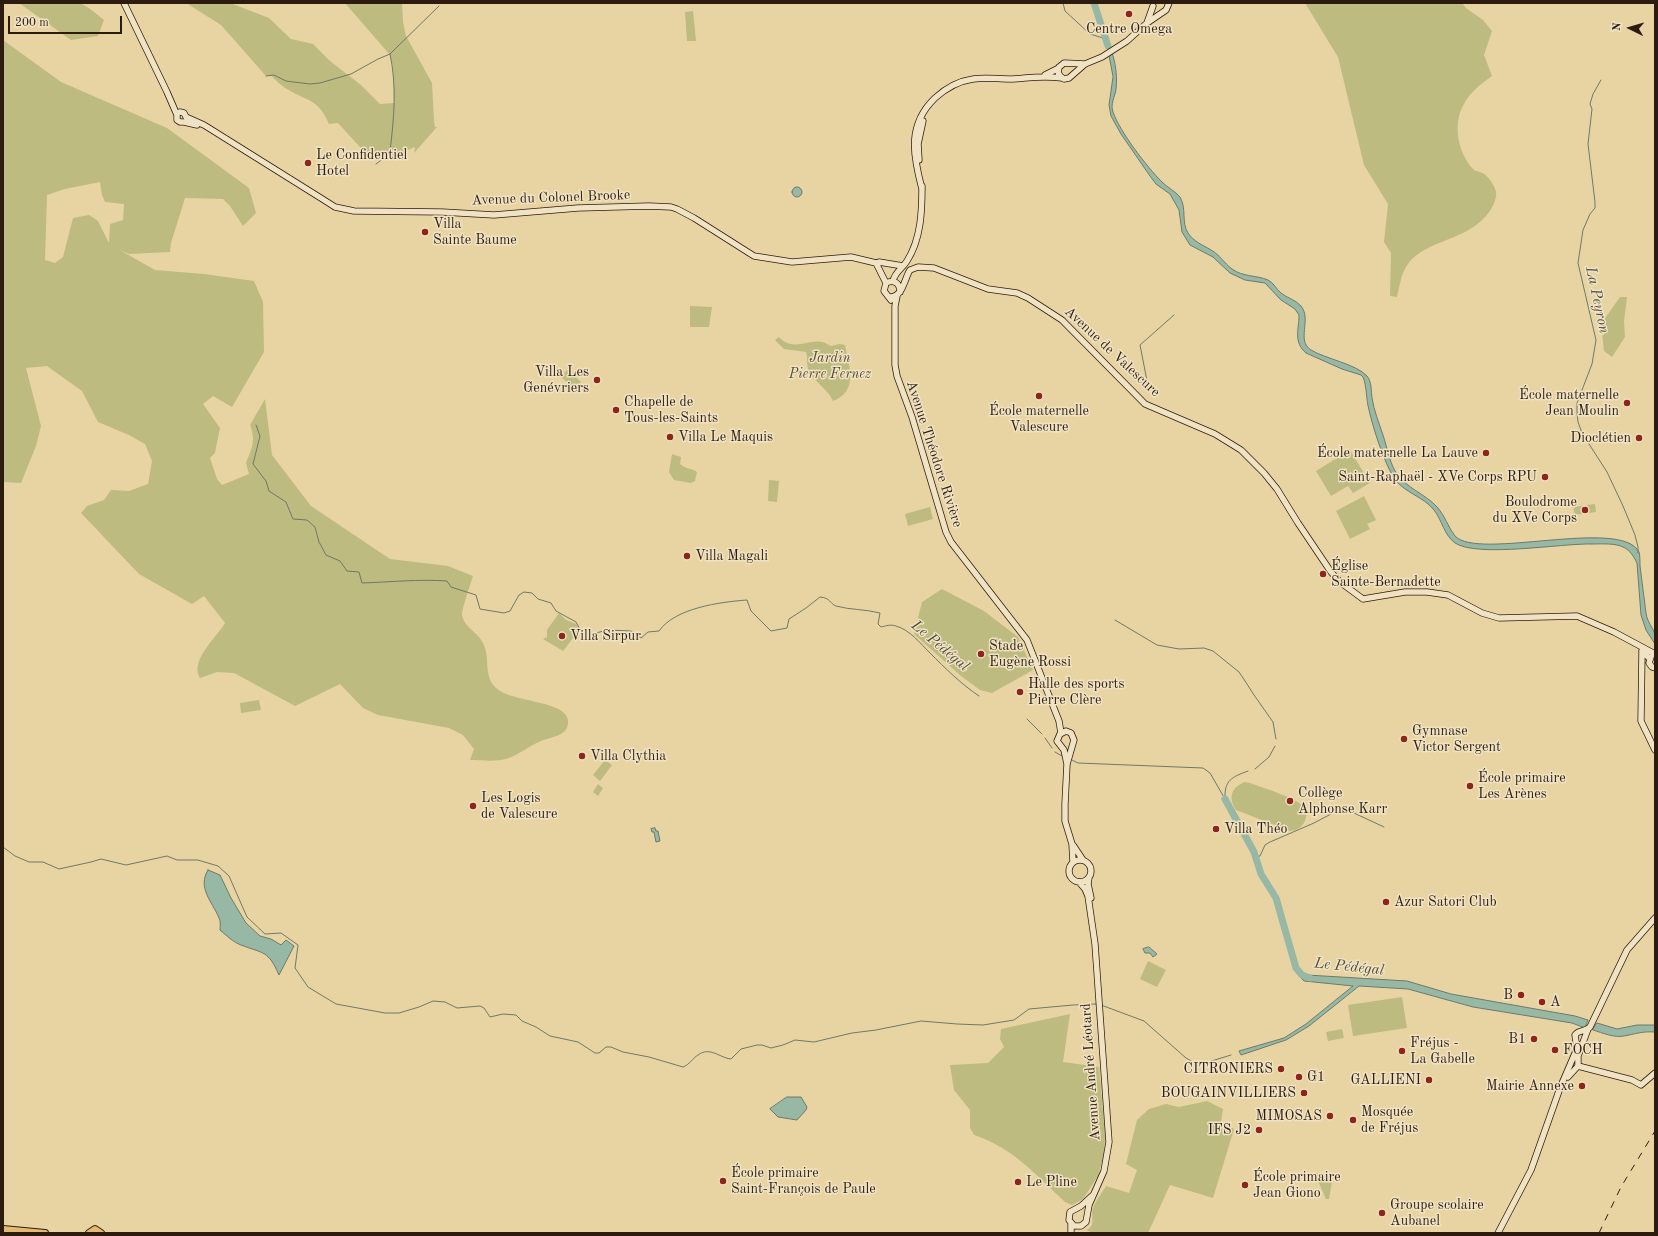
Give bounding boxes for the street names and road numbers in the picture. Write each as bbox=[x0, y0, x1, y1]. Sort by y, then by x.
street label: Avenue du Colonel Brooke bbox=[471, 187, 631, 209]
street label: Avenue de Valescure bbox=[1061, 303, 1163, 401]
street label: Avenue Théodore Rivière bbox=[902, 378, 966, 530]
street label: Avenue André Léotard bbox=[1078, 1003, 1104, 1141]

